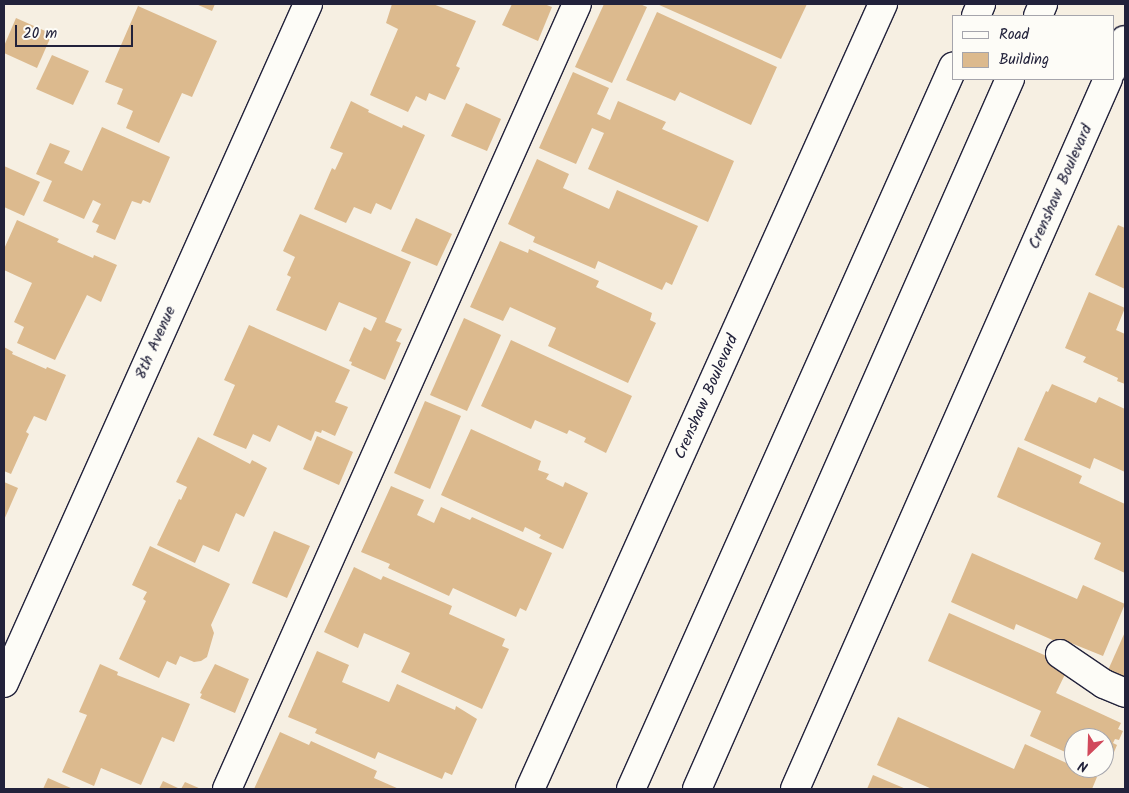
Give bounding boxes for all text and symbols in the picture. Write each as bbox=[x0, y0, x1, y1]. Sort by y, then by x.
scale bar bbox=[18, 15, 135, 47]
legend bbox=[952, 15, 1114, 80]
text: 20 m bbox=[23, 22, 57, 46]
text: Road bbox=[999, 23, 1029, 47]
text: Building bbox=[999, 48, 1049, 72]
street label: Crenshaw Boulevard bbox=[1025, 122, 1097, 252]
street label: 8th Avenue bbox=[131, 304, 181, 382]
street label: Crenshaw Boulevard bbox=[671, 332, 743, 462]
north arrow bbox=[1064, 728, 1114, 778]
text: N bbox=[1075, 754, 1092, 778]

